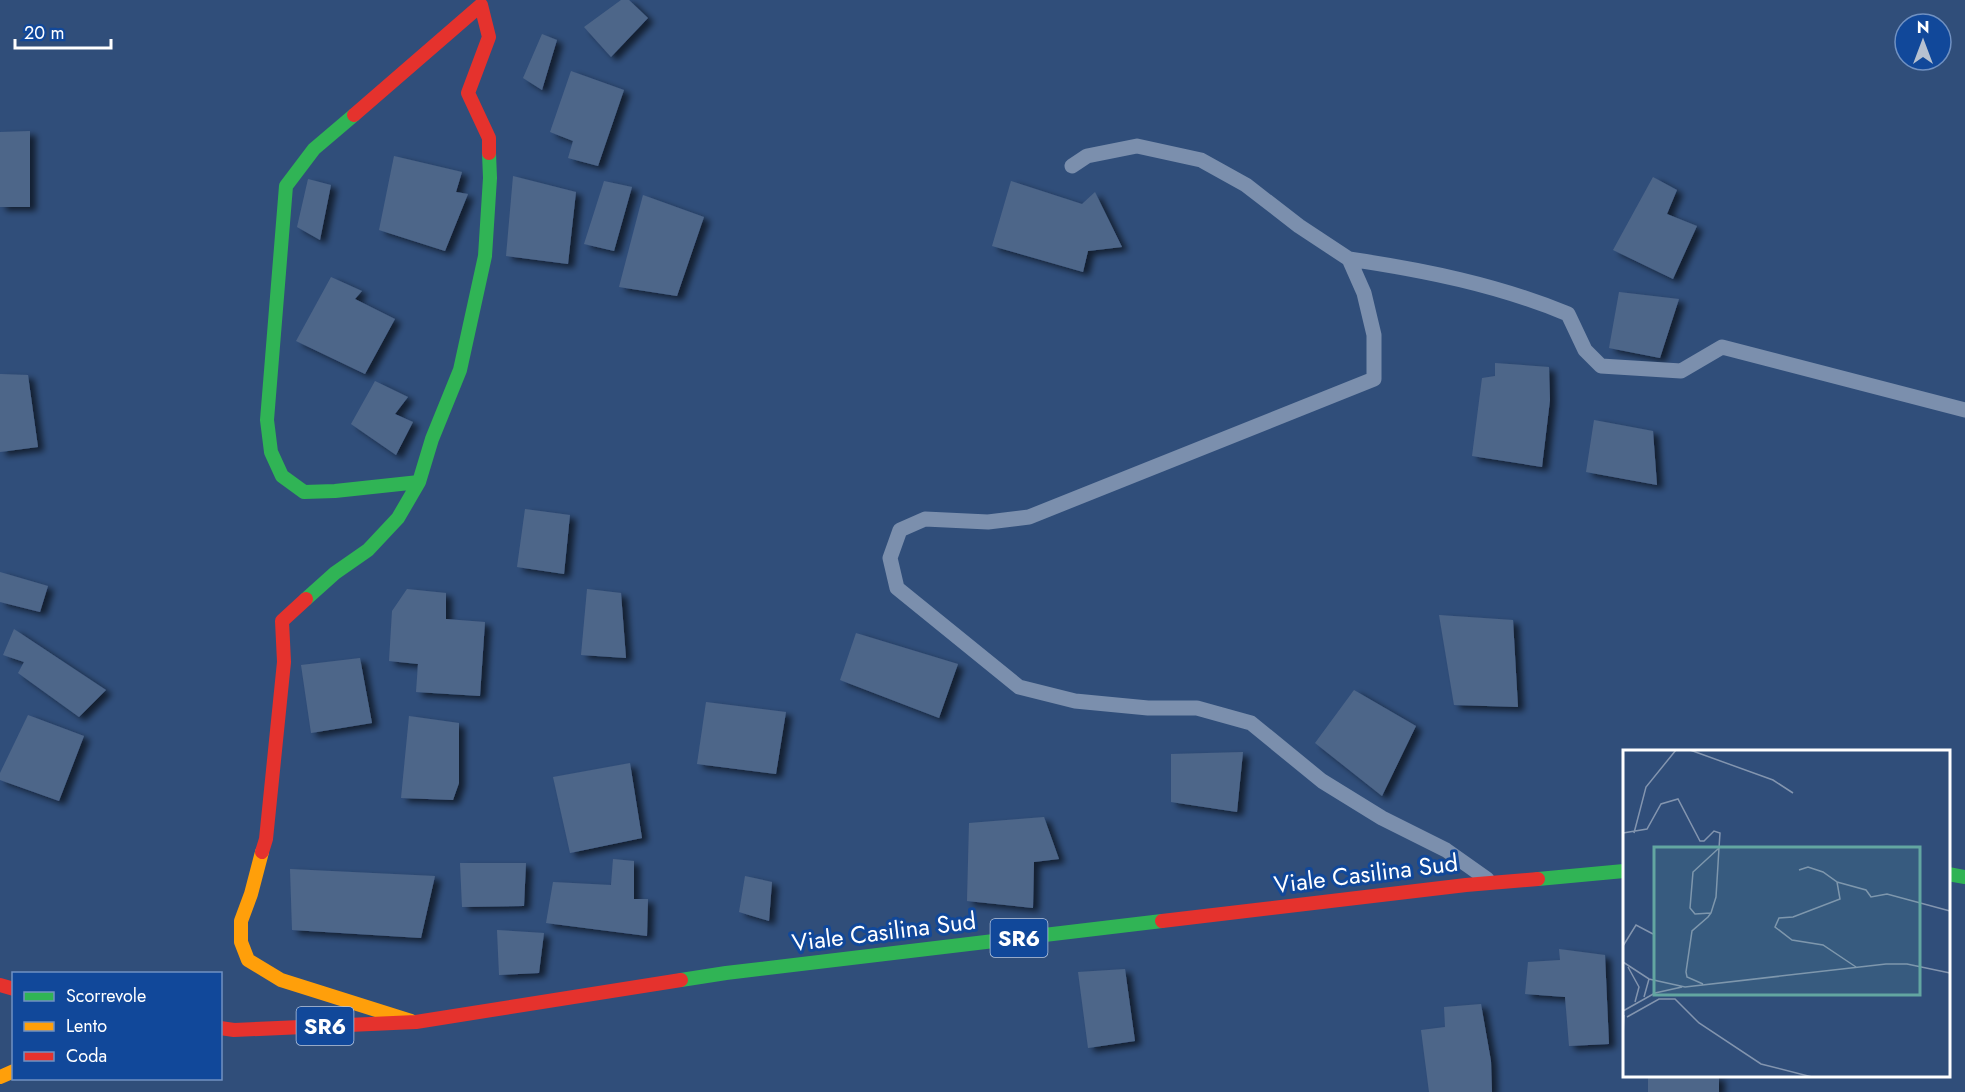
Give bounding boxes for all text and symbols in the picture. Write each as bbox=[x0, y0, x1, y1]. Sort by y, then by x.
scale bar bbox=[15, 12, 111, 50]
north arrow bbox=[1893, 12, 1953, 72]
text: N bbox=[1917, 16, 1929, 39]
text: 20 m bbox=[24, 20, 64, 46]
inset map bbox=[1623, 750, 1950, 1077]
street label: Viale Casilina Sud bbox=[1272, 845, 1460, 902]
street label: Viale Casilina Sud bbox=[790, 903, 978, 960]
road number: SR6 bbox=[990, 919, 1048, 957]
legend bbox=[12, 972, 222, 1080]
text: Scorrevole bbox=[66, 983, 146, 1009]
road number: SR6 bbox=[296, 1007, 354, 1045]
text: Lento bbox=[66, 1013, 107, 1039]
text: Coda bbox=[66, 1043, 107, 1069]

